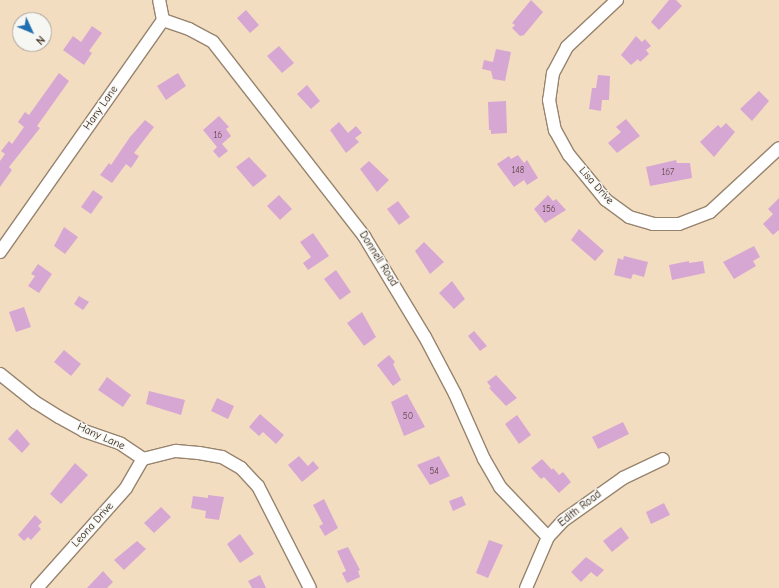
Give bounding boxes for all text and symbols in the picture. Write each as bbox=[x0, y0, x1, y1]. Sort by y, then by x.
north arrow bbox=[12, 12, 52, 52]
text: N bbox=[33, 33, 47, 47]
street label: Hany Lane bbox=[81, 83, 121, 133]
house number: 16 bbox=[214, 130, 222, 140]
house number: 148 bbox=[512, 165, 524, 175]
street label: Lisa Drive bbox=[576, 165, 616, 207]
house number: 167 bbox=[662, 167, 674, 177]
house number: 156 bbox=[542, 204, 556, 214]
street label: Donnell Road bbox=[356, 229, 400, 289]
house number: 50 bbox=[403, 411, 413, 421]
street label: Hany Lane bbox=[75, 421, 127, 453]
house number: 54 bbox=[429, 466, 439, 476]
street label: Edith Road bbox=[556, 488, 604, 530]
street label: Leona Drive bbox=[69, 500, 117, 550]

